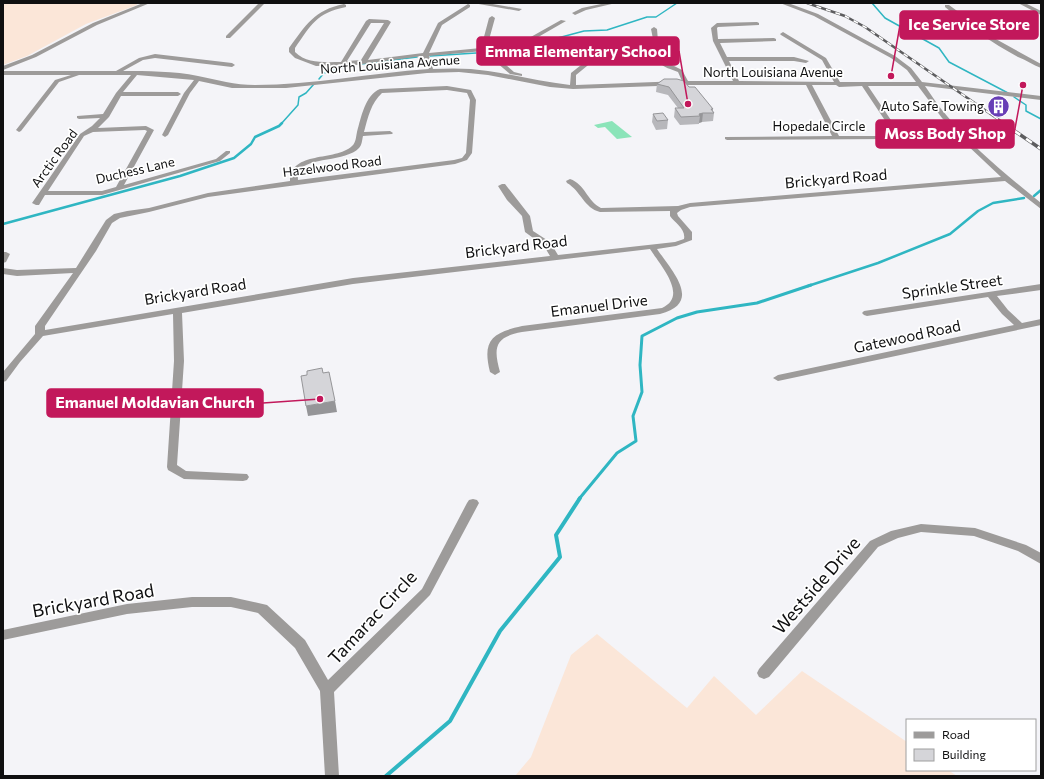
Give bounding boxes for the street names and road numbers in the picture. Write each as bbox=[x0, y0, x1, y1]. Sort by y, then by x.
street label: North Louisiana Avenue bbox=[320, 51, 461, 77]
street label: North Louisiana Avenue bbox=[703, 64, 843, 80]
street label: Hopedale Circle bbox=[773, 118, 866, 134]
street label: Arctic Road bbox=[27, 126, 81, 190]
street label: Hazelwood Road bbox=[282, 152, 382, 180]
street label: Duchess Lane bbox=[94, 153, 176, 187]
street label: Brickyard Road bbox=[784, 165, 888, 191]
street label: Brickyard Road bbox=[464, 231, 568, 261]
street label: Sprinkle Street bbox=[901, 270, 1003, 302]
street label: Brickyard Road bbox=[143, 274, 247, 308]
street label: Emanuel Drive bbox=[549, 290, 649, 320]
street label: Gatewood Road bbox=[852, 316, 962, 356]
street label: Westside Drive bbox=[768, 532, 864, 638]
street label: Tamarac Circle bbox=[323, 566, 421, 668]
street label: Brickyard Road bbox=[30, 578, 156, 622]

